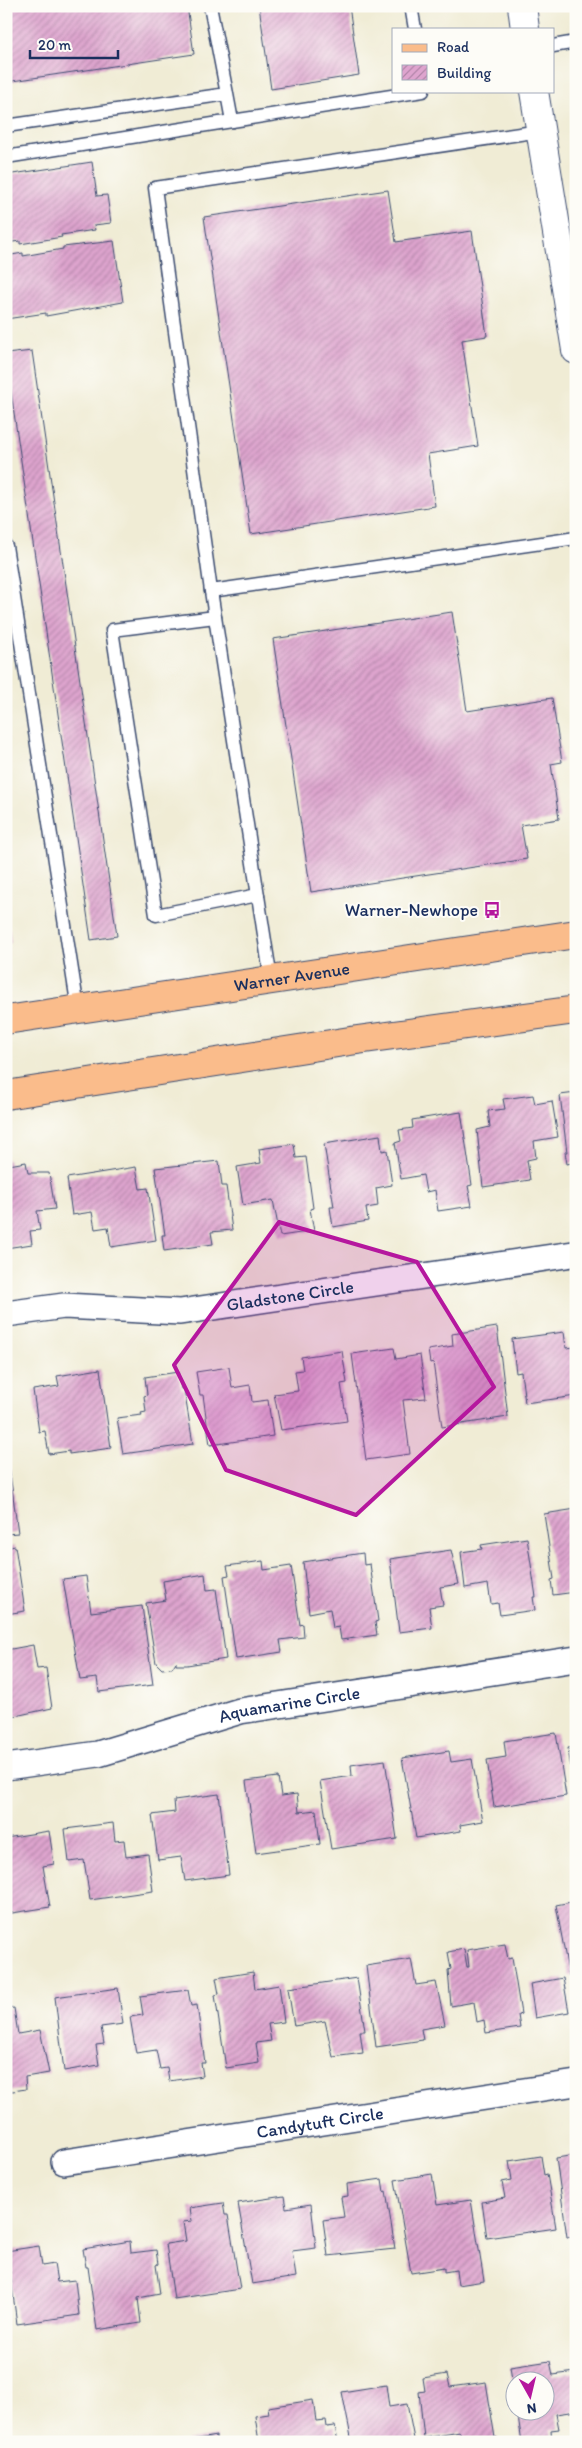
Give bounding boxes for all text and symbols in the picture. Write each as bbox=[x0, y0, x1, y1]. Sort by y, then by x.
scale bar bbox=[30, 28, 118, 60]
legend bbox=[392, 28, 554, 92]
text: 20 m bbox=[38, 36, 72, 54]
text: Road bbox=[437, 38, 470, 56]
text: Building bbox=[437, 64, 491, 82]
place label: Warner-Newhope bbox=[345, 899, 478, 921]
bus stop icon: Warner-Newhope bbox=[482, 900, 502, 920]
street label: Warner Avenue bbox=[232, 957, 351, 996]
street label: Gladstone Circle bbox=[225, 1275, 355, 1316]
street label: Aquamarine Circle bbox=[216, 1682, 362, 1728]
street label: Candytuft Circle bbox=[255, 2102, 385, 2143]
north arrow bbox=[504, 2370, 554, 2420]
text: N bbox=[526, 2399, 538, 2417]

